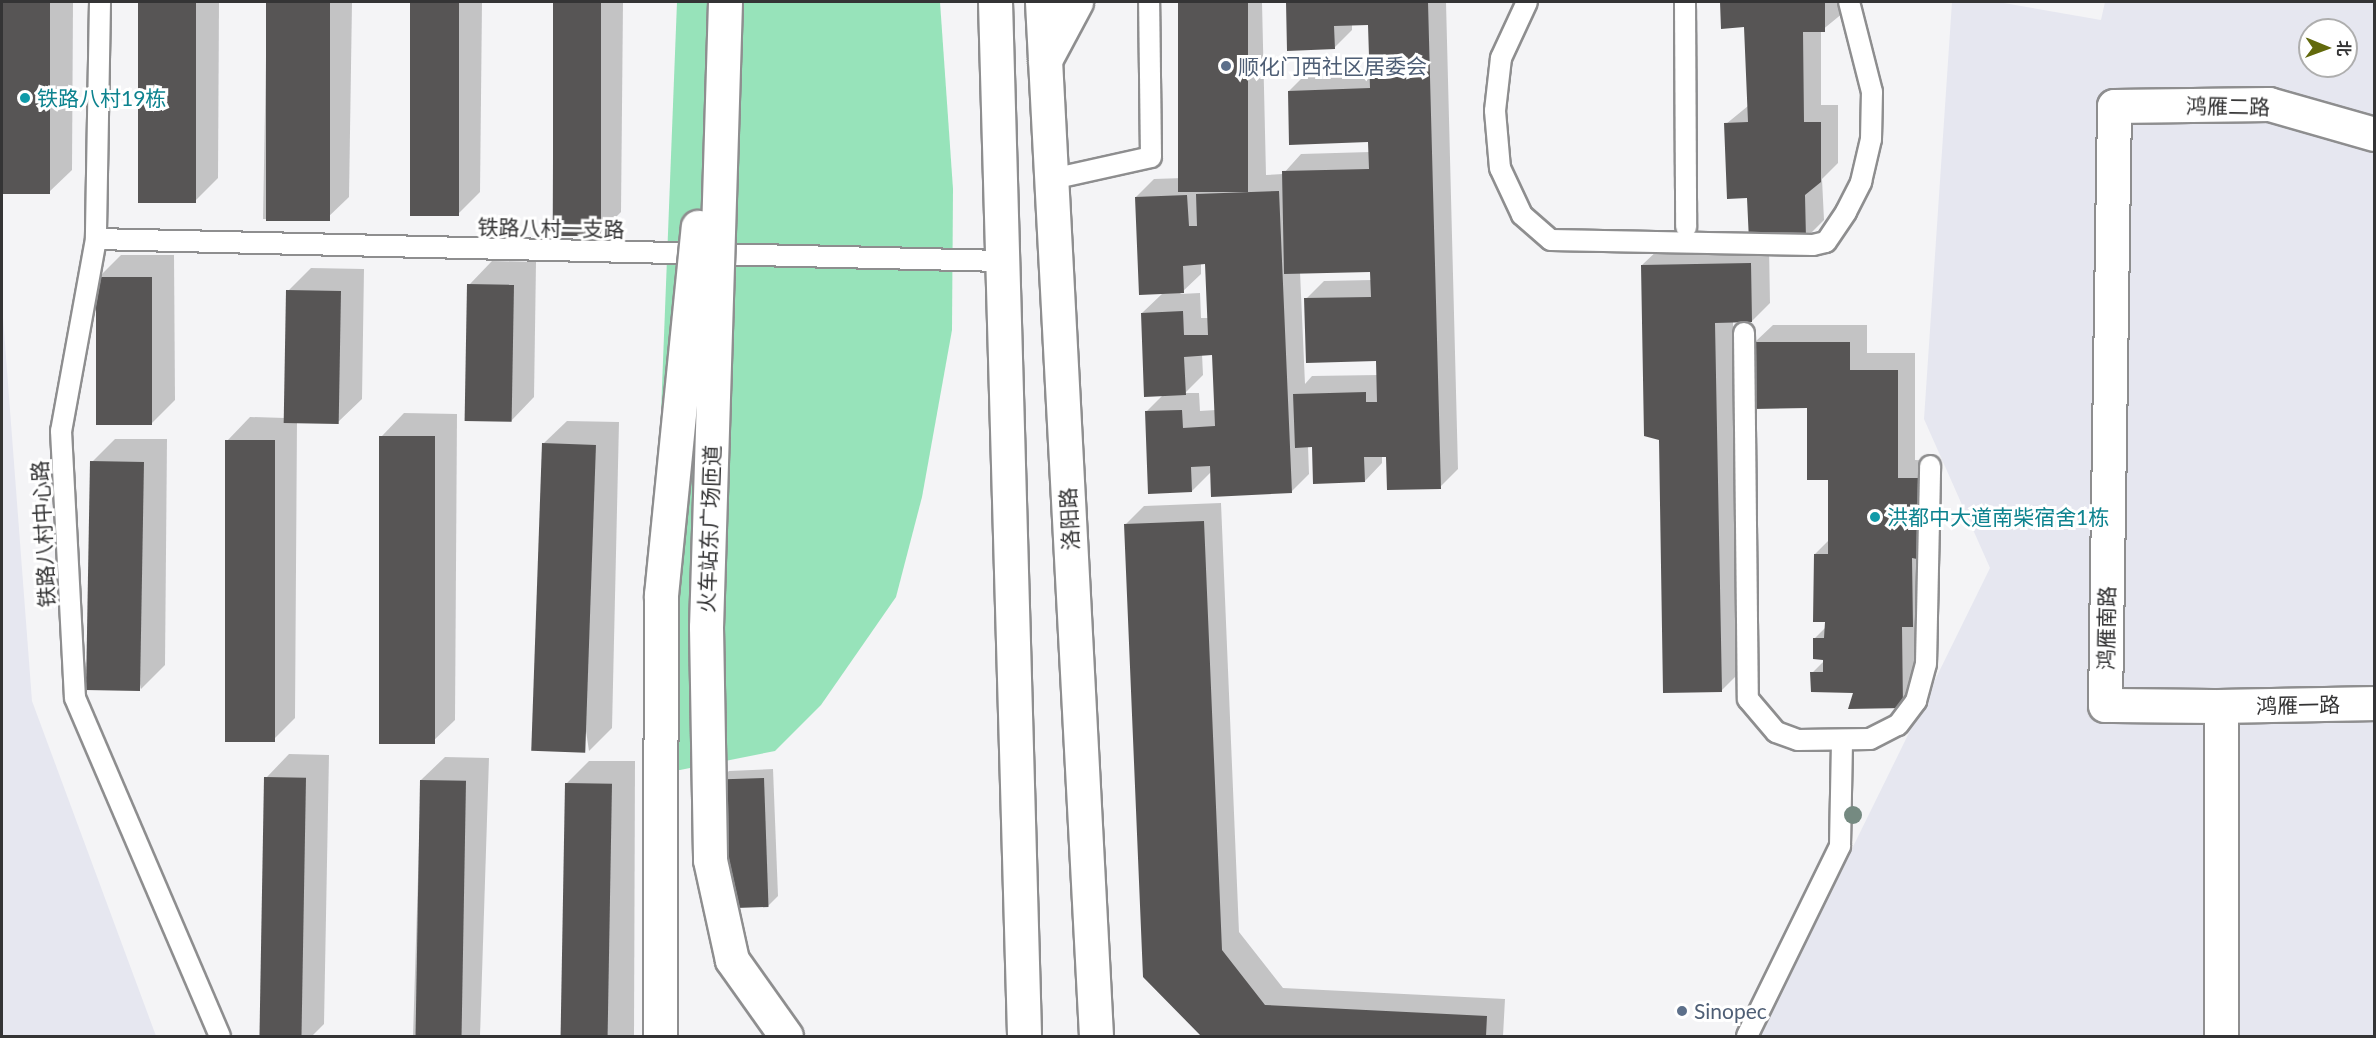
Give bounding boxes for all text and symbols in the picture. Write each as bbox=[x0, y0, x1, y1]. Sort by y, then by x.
north arrow bbox=[2298, 18, 2358, 78]
text: 北 bbox=[2335, 40, 2354, 56]
place label: 顺化门西社区居委会 bbox=[1238, 53, 1427, 79]
marker: 顺化门西社区居委会 bbox=[1219, 59, 1233, 73]
place label: 铁路八村19栋 bbox=[37, 85, 166, 111]
marker: 铁路八村19栋 bbox=[18, 91, 32, 105]
street label: 鸿雁二路 bbox=[2186, 93, 2270, 119]
street label: 铁路八村一支路 bbox=[477, 214, 625, 242]
street label: 火车站东广场匝道 bbox=[693, 445, 725, 613]
street label: 铁路八村中心路 bbox=[27, 460, 59, 608]
street label: 洛阳路 bbox=[1055, 487, 1083, 551]
place label: 洪都中大道南柴宿舍1栋 bbox=[1887, 504, 2109, 530]
marker: 洪都中大道南柴宿舍1栋 bbox=[1868, 510, 1882, 524]
street label: 鸿雁南路 bbox=[2093, 586, 2119, 670]
street label: 鸿雁一路 bbox=[2256, 692, 2340, 718]
place label: Sinopec bbox=[1694, 998, 1767, 1024]
marker: Sinopec bbox=[1675, 1004, 1689, 1018]

